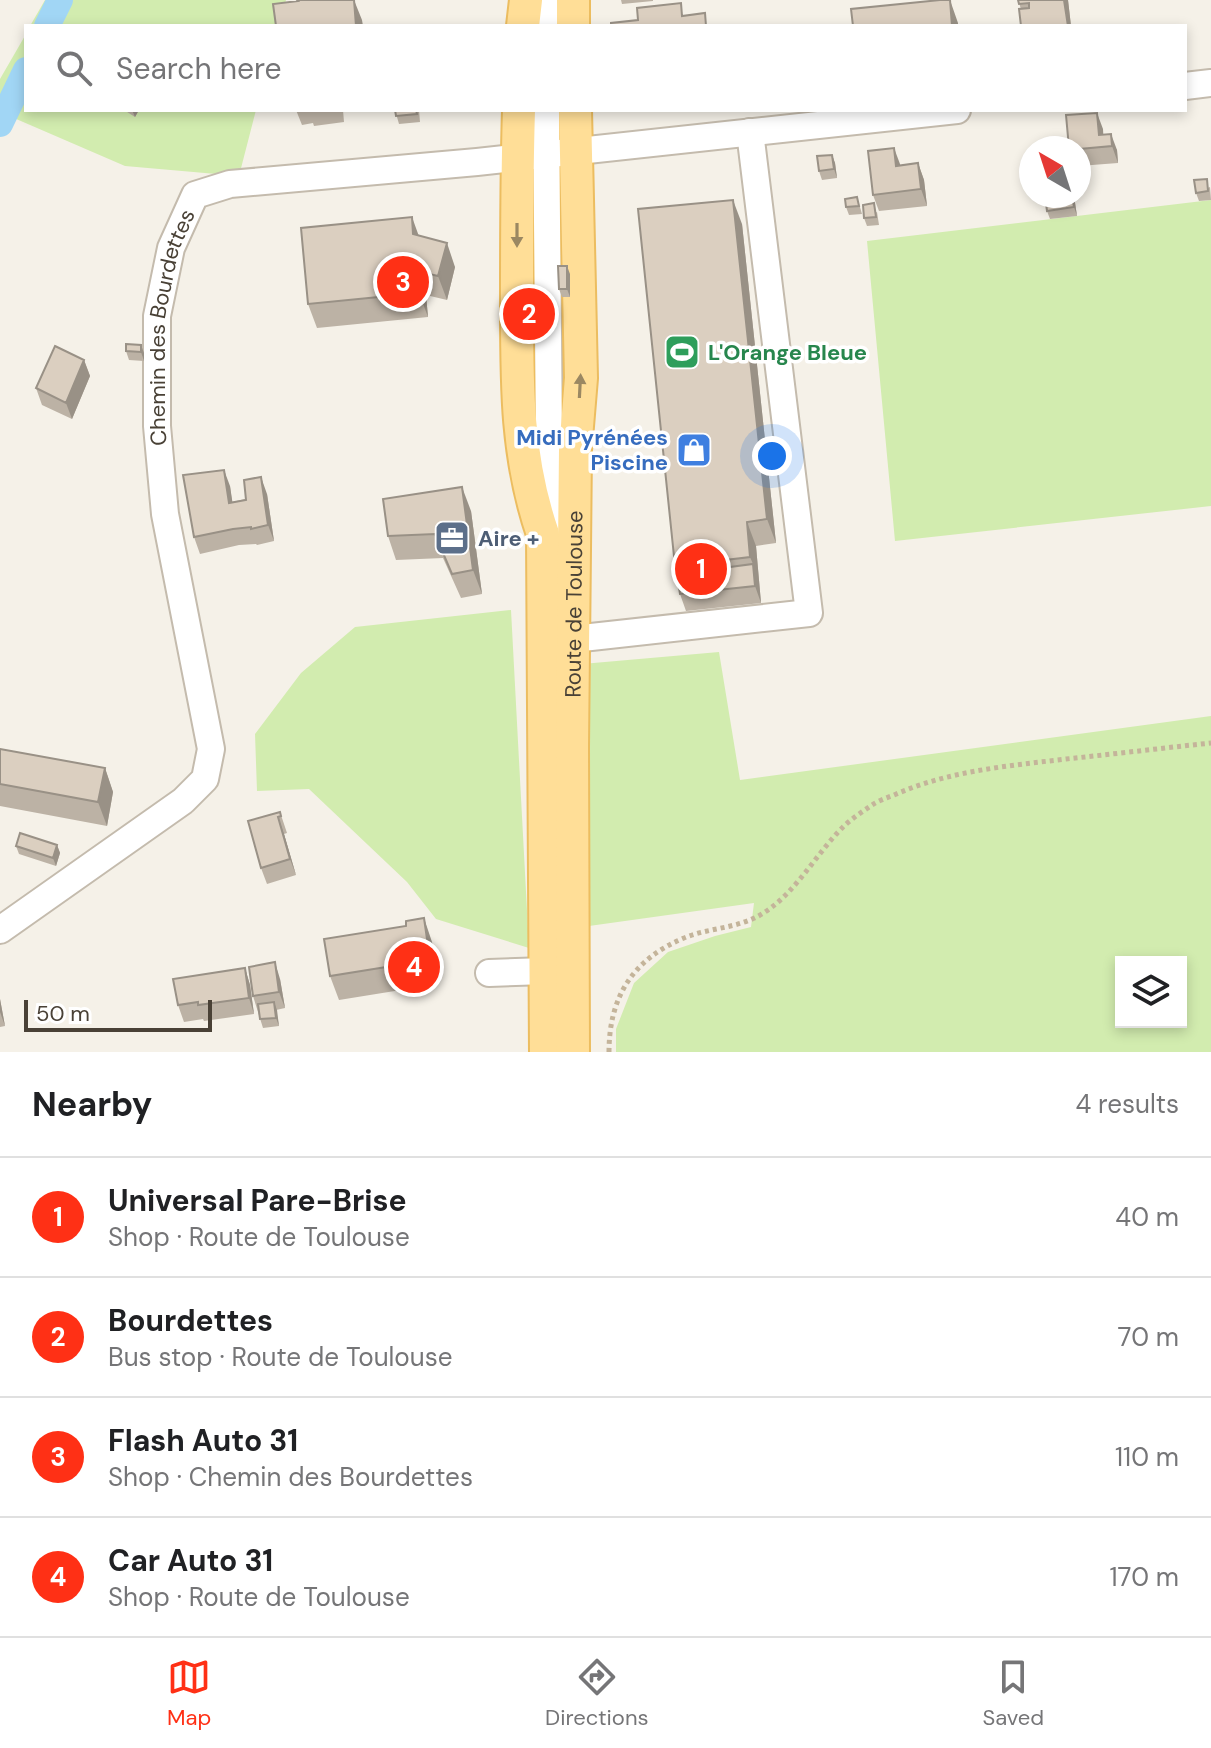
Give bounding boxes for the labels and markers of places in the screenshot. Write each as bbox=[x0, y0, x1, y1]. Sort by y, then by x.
pin: 3 bbox=[377, 252, 429, 312]
pin: 2 bbox=[503, 284, 555, 344]
sports icon: L'Orange Bleue bbox=[663, 333, 701, 371]
place label: L'Orange Bleue bbox=[708, 338, 867, 367]
place label: Midi Pyrénées Piscine bbox=[516, 423, 668, 477]
shop icon: Midi Pyrénées Piscine bbox=[675, 431, 713, 469]
office icon: Aire + bbox=[433, 519, 471, 557]
place label: Aire + bbox=[478, 524, 540, 553]
pin: 1 bbox=[675, 539, 727, 599]
pin: 4 bbox=[388, 937, 440, 997]

